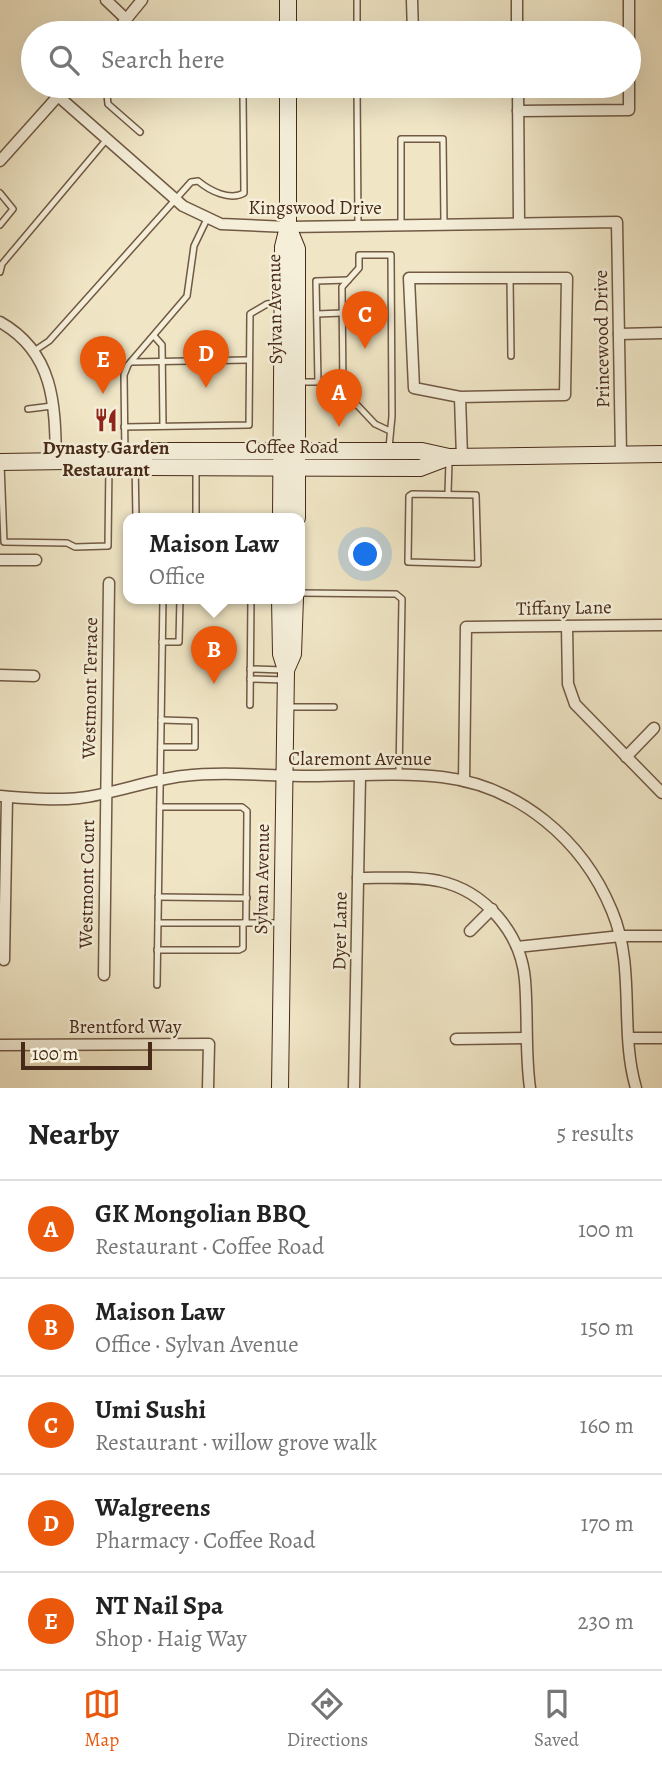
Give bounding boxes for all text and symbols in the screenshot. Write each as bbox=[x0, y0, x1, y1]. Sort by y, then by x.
search box bbox=[21, 21, 641, 98]
icon: search bbox=[45, 41, 83, 79]
text: Search here bbox=[101, 42, 225, 77]
street label: Kingswood Drive bbox=[248, 195, 382, 221]
street label: Sylvan Avenue bbox=[261, 254, 289, 364]
street label: Princewood Drive bbox=[588, 270, 616, 408]
pin: C bbox=[342, 291, 388, 349]
pin: D bbox=[183, 330, 229, 388]
pin: E bbox=[80, 336, 126, 394]
pin: A bbox=[316, 369, 362, 427]
restaurant icon: Dynasty Garden Restaurant bbox=[92, 406, 120, 434]
street label: Coffee Road bbox=[246, 434, 339, 460]
place label: Dynasty Garden Restaurant bbox=[42, 435, 170, 483]
popup bbox=[123, 513, 305, 604]
text: Maison Law bbox=[149, 526, 279, 561]
your location bbox=[348, 537, 382, 571]
text: Office bbox=[149, 561, 205, 592]
street label: Tiffany Lane bbox=[516, 594, 612, 622]
street label: Westmont Terrace bbox=[76, 617, 104, 760]
pin: B bbox=[191, 626, 237, 684]
street label: Claremont Avenue bbox=[288, 746, 432, 772]
street label: Westmont Court bbox=[73, 819, 101, 950]
street label: Sylvan Avenue bbox=[248, 824, 276, 934]
street label: Dyer Lane bbox=[326, 891, 354, 971]
street label: Brentford Way bbox=[68, 1014, 182, 1040]
scale bar bbox=[21, 1039, 152, 1071]
text: 100 m bbox=[32, 1041, 78, 1067]
text: Nearby bbox=[28, 1114, 119, 1154]
text: 5 results bbox=[557, 1118, 634, 1149]
text: GK Mongolian BBQ bbox=[95, 1196, 306, 1231]
text: A bbox=[44, 1214, 58, 1245]
text: 100 m bbox=[578, 1214, 634, 1245]
text: Restaurant · Coffee Road bbox=[95, 1231, 324, 1262]
text: Maison Law bbox=[95, 1294, 225, 1329]
text: B bbox=[44, 1312, 58, 1343]
text: 150 m bbox=[580, 1312, 634, 1343]
text: Office · Sylvan Avenue bbox=[95, 1329, 299, 1360]
text: Umi Sushi bbox=[95, 1392, 206, 1427]
text: C bbox=[44, 1410, 58, 1441]
text: 160 m bbox=[580, 1410, 634, 1441]
text: Restaurant · willow grove walk bbox=[95, 1427, 377, 1458]
text: Walgreens bbox=[95, 1490, 211, 1525]
text: D bbox=[43, 1508, 59, 1539]
text: 170 m bbox=[581, 1508, 634, 1539]
text: Pharmacy · Coffee Road bbox=[95, 1525, 316, 1556]
text: NT Nail Spa bbox=[95, 1588, 223, 1623]
text: E bbox=[44, 1606, 58, 1637]
text: 230 m bbox=[578, 1606, 634, 1637]
text: Shop · Haig Way bbox=[95, 1623, 247, 1654]
tab: Map bbox=[83, 1685, 121, 1753]
tab: Directions bbox=[287, 1685, 368, 1753]
tab: Saved bbox=[534, 1685, 579, 1753]

